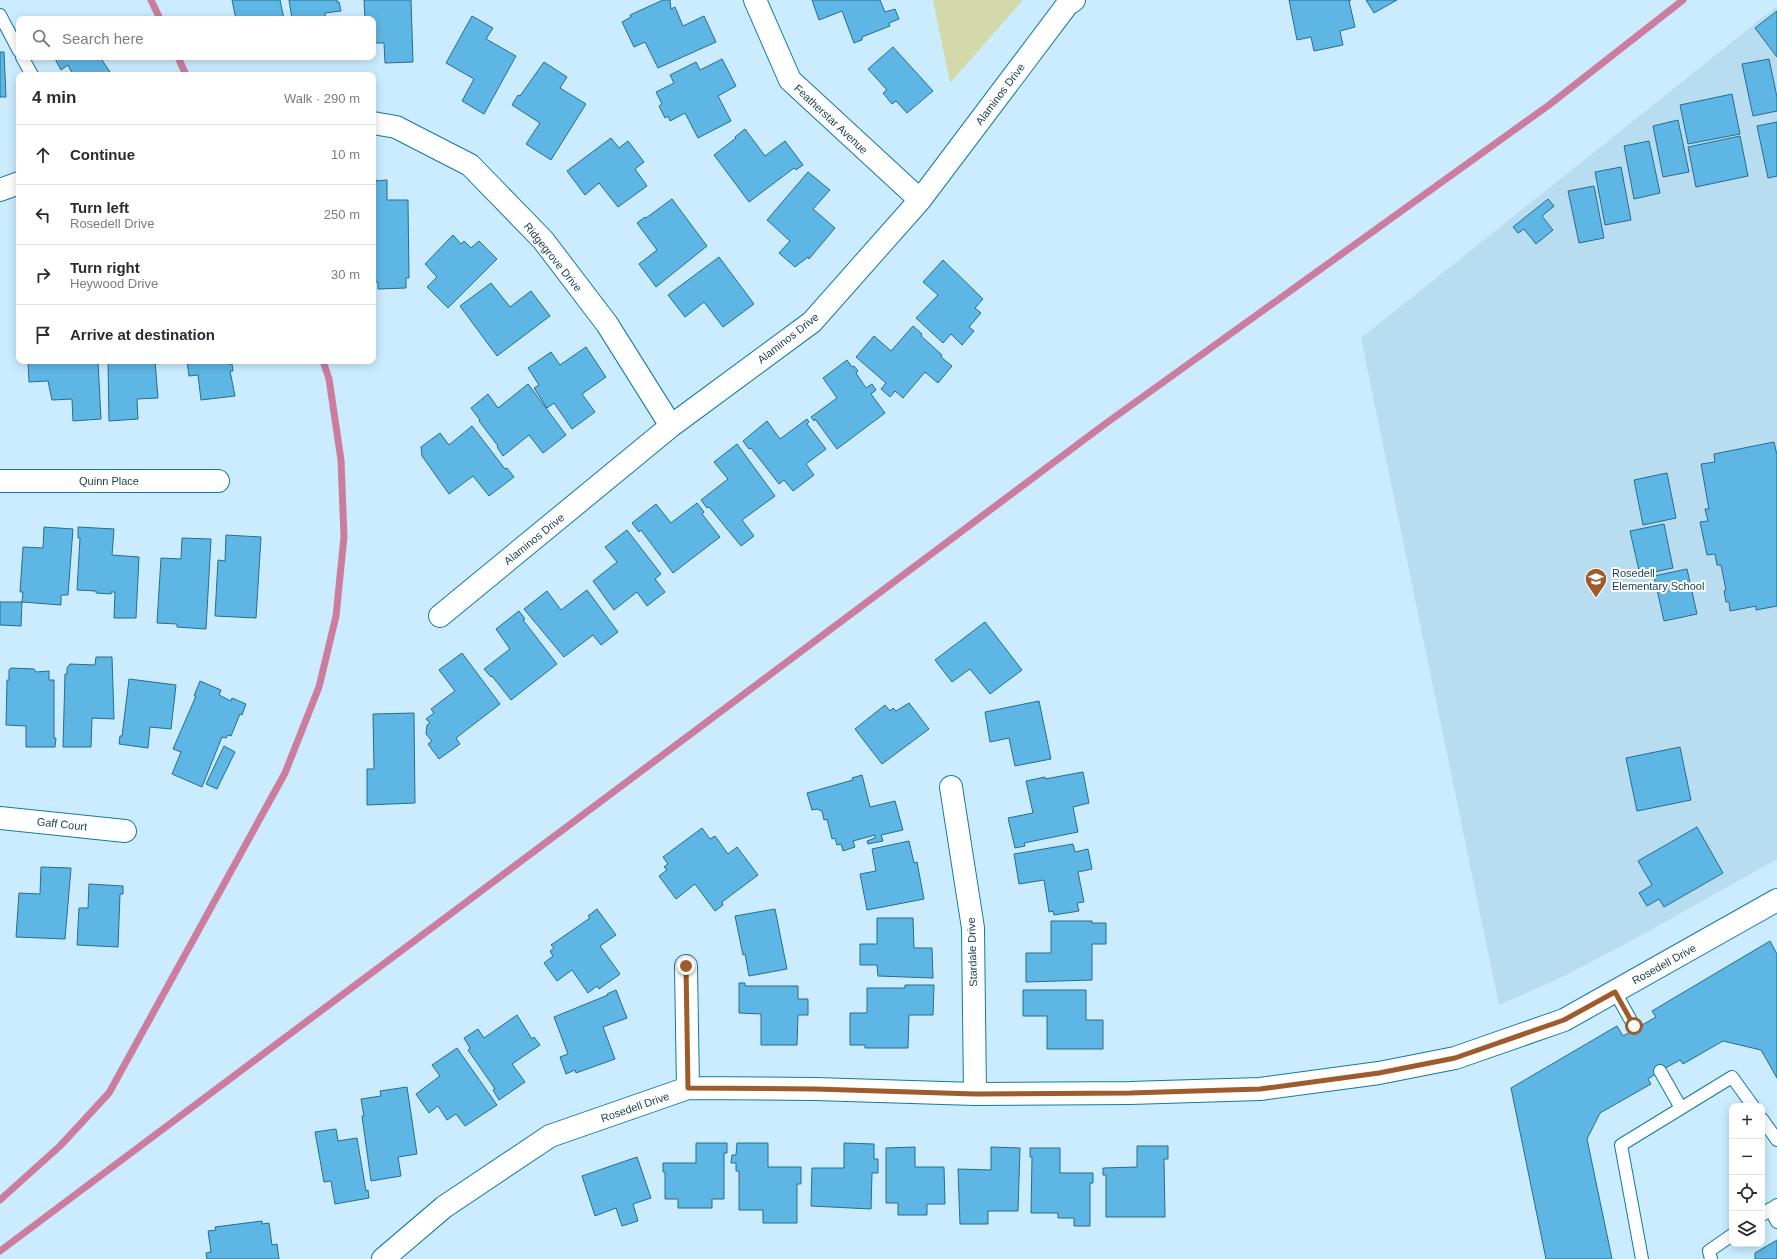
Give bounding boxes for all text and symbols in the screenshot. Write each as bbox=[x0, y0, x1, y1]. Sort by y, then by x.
search box bbox=[16, 16, 376, 60]
icon: search bbox=[30, 27, 52, 49]
text: Search here bbox=[62, 30, 144, 47]
street label: Alaminos Drive bbox=[973, 61, 1027, 127]
street label: Featherstar Avenue bbox=[792, 82, 870, 156]
text: 4 min bbox=[32, 88, 76, 107]
text: Walk · 290 m bbox=[284, 91, 360, 106]
icon: ahead bbox=[32, 144, 54, 166]
text: Continue bbox=[70, 146, 135, 163]
text: 10 m bbox=[331, 147, 360, 162]
text: Turn left bbox=[70, 199, 129, 216]
icon: left bbox=[32, 204, 54, 226]
text: 250 m bbox=[324, 207, 360, 222]
text: Rosedell Drive bbox=[70, 216, 155, 231]
street label: Ridgegrove Drive bbox=[522, 220, 584, 294]
text: Turn right bbox=[70, 259, 140, 276]
icon: right bbox=[32, 264, 54, 286]
text: 30 m bbox=[331, 267, 360, 282]
text: Heywood Drive bbox=[70, 276, 158, 291]
street label: Alaminos Drive bbox=[755, 311, 821, 365]
icon: arrive bbox=[32, 324, 54, 346]
text: Arrive at destination bbox=[70, 326, 215, 343]
street label: Quinn Place bbox=[79, 475, 139, 487]
street label: Alaminos Drive bbox=[501, 511, 567, 567]
school or university icon: Rosedell Elementary School bbox=[1583, 566, 1609, 599]
place label: Rosedell Elementary School bbox=[1612, 567, 1704, 592]
street label: Gaff Court bbox=[36, 815, 88, 833]
street label: Stardale Drive bbox=[965, 917, 979, 987]
street label: Rosedell Drive bbox=[1630, 941, 1698, 987]
route end bbox=[677, 957, 695, 975]
route start bbox=[1625, 1017, 1643, 1035]
street label: Rosedell Drive bbox=[599, 1090, 671, 1124]
map controls bbox=[1729, 1103, 1765, 1247]
button: + bbox=[1729, 1103, 1765, 1139]
button: − bbox=[1729, 1139, 1765, 1175]
button: locate bbox=[1729, 1175, 1765, 1211]
button: layers bbox=[1729, 1211, 1765, 1247]

